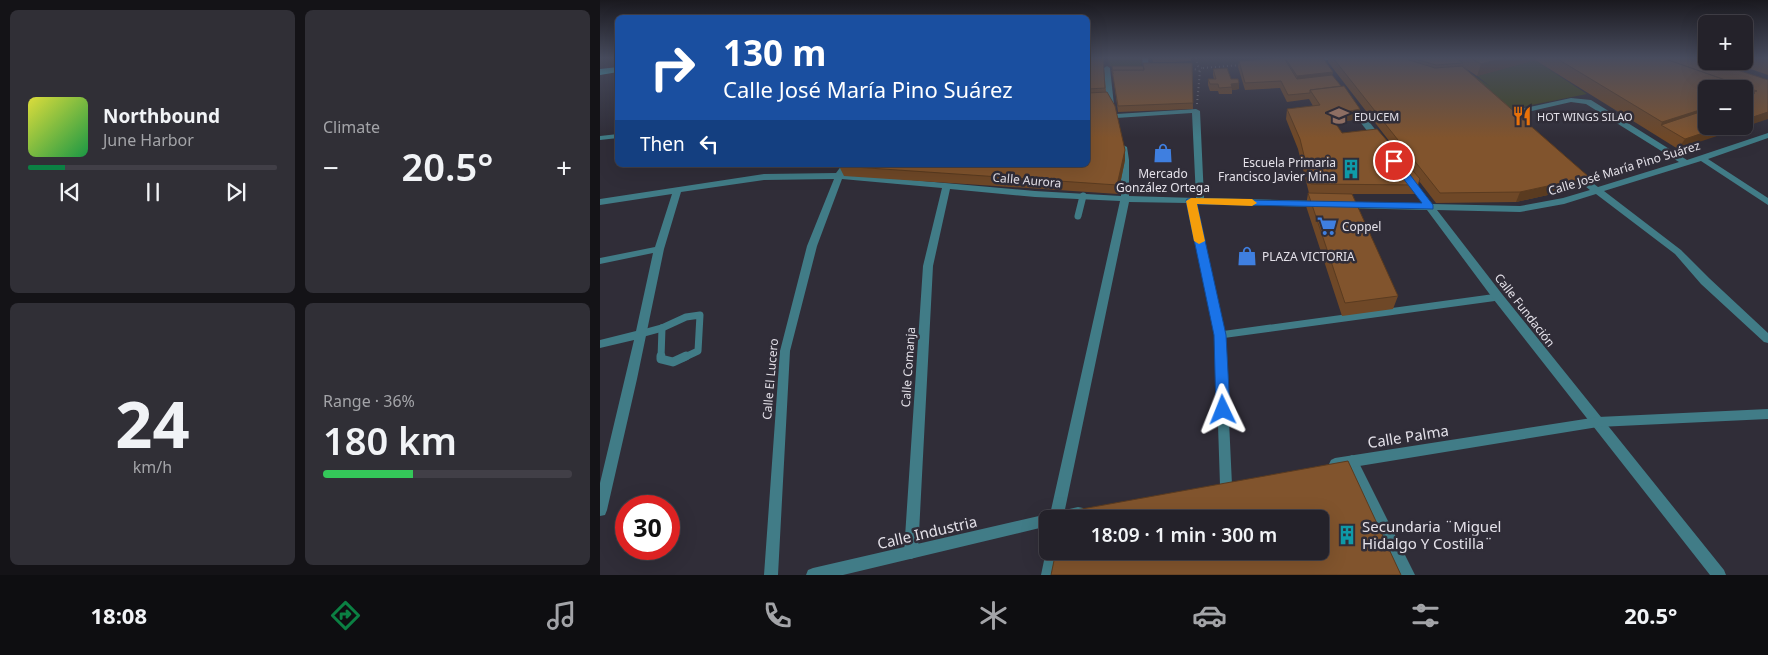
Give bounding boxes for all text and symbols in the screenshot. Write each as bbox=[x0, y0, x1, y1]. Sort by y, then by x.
map controls bbox=[1698, 15, 1753, 135]
button: + bbox=[1698, 15, 1753, 70]
text: 130 m bbox=[723, 29, 826, 76]
icon: right bbox=[640, 35, 705, 100]
text: Calle José María Pino Suárez bbox=[723, 74, 1013, 104]
button: − bbox=[1698, 80, 1753, 135]
text: Northbound bbox=[103, 103, 220, 129]
school or university icon: EDUCEM bbox=[1328, 105, 1350, 127]
restaurant icon: HOT WINGS SILAO bbox=[1511, 105, 1533, 127]
place label: EDUCEM bbox=[1354, 109, 1399, 124]
place label: HOT WINGS SILAO bbox=[1537, 109, 1633, 124]
text: Climate bbox=[323, 116, 380, 138]
text: June Harbor bbox=[103, 129, 194, 151]
icon: left bbox=[695, 130, 723, 158]
text: Then bbox=[640, 131, 685, 157]
street label: Calle José María Pino Suárez bbox=[1546, 137, 1702, 199]
text: 20.5° bbox=[402, 140, 493, 192]
pin bbox=[1373, 140, 1415, 182]
shop icon: Mercado González Ortega bbox=[1152, 142, 1174, 164]
icon: arrive bbox=[1380, 147, 1408, 175]
text: − bbox=[323, 148, 339, 186]
text: + bbox=[556, 148, 572, 186]
place label: Escuela Primaria Francisco Javier Mina bbox=[1218, 154, 1336, 185]
building icon: Escuela Primaria Francisco Javier Mina bbox=[1340, 158, 1362, 180]
place label: Mercado González Ortega bbox=[1116, 165, 1210, 196]
street label: Calle Aurora bbox=[992, 169, 1062, 191]
icon: previous bbox=[56, 178, 84, 206]
icon: pause bbox=[139, 178, 167, 206]
icon: next bbox=[222, 178, 250, 206]
supermarket icon: Coppel bbox=[1316, 215, 1338, 237]
place label: Coppel bbox=[1342, 218, 1381, 235]
shop icon: PLAZA VICTORIA bbox=[1236, 245, 1258, 267]
place label: PLAZA VICTORIA bbox=[1262, 248, 1355, 265]
street label: Calle Fundación bbox=[1491, 270, 1559, 350]
street label: Calle Comanja bbox=[897, 326, 919, 408]
street label: Calle El Lucero bbox=[758, 338, 782, 420]
text: 24 bbox=[115, 379, 190, 467]
position arrow bbox=[1196, 383, 1248, 435]
text: Range · 36% bbox=[323, 390, 415, 412]
text: 180 km bbox=[323, 414, 457, 466]
street label: Calle Palma bbox=[1366, 420, 1450, 452]
text: km/h bbox=[133, 456, 172, 478]
speed limit sign: 30 bbox=[615, 495, 680, 560]
street label: Calle Industria bbox=[875, 511, 979, 553]
place label: Secundaria ¨Miguel Hidalgo Y Costilla¨ bbox=[1362, 516, 1501, 553]
text: 18:09 · 1 min · 300 m bbox=[1091, 522, 1277, 548]
building icon: Secundaria ¨Miguel Hidalgo Y Costilla¨ bbox=[1336, 524, 1358, 546]
icon: directions bbox=[328, 598, 363, 633]
icon: music bbox=[544, 598, 579, 633]
icon: phone bbox=[760, 598, 795, 633]
icon: climate bbox=[976, 598, 1011, 633]
icon: car bbox=[1192, 598, 1227, 633]
icon: filters bbox=[1408, 598, 1443, 633]
text: 18:08 bbox=[91, 600, 147, 630]
text: 20.5° bbox=[1624, 600, 1677, 630]

